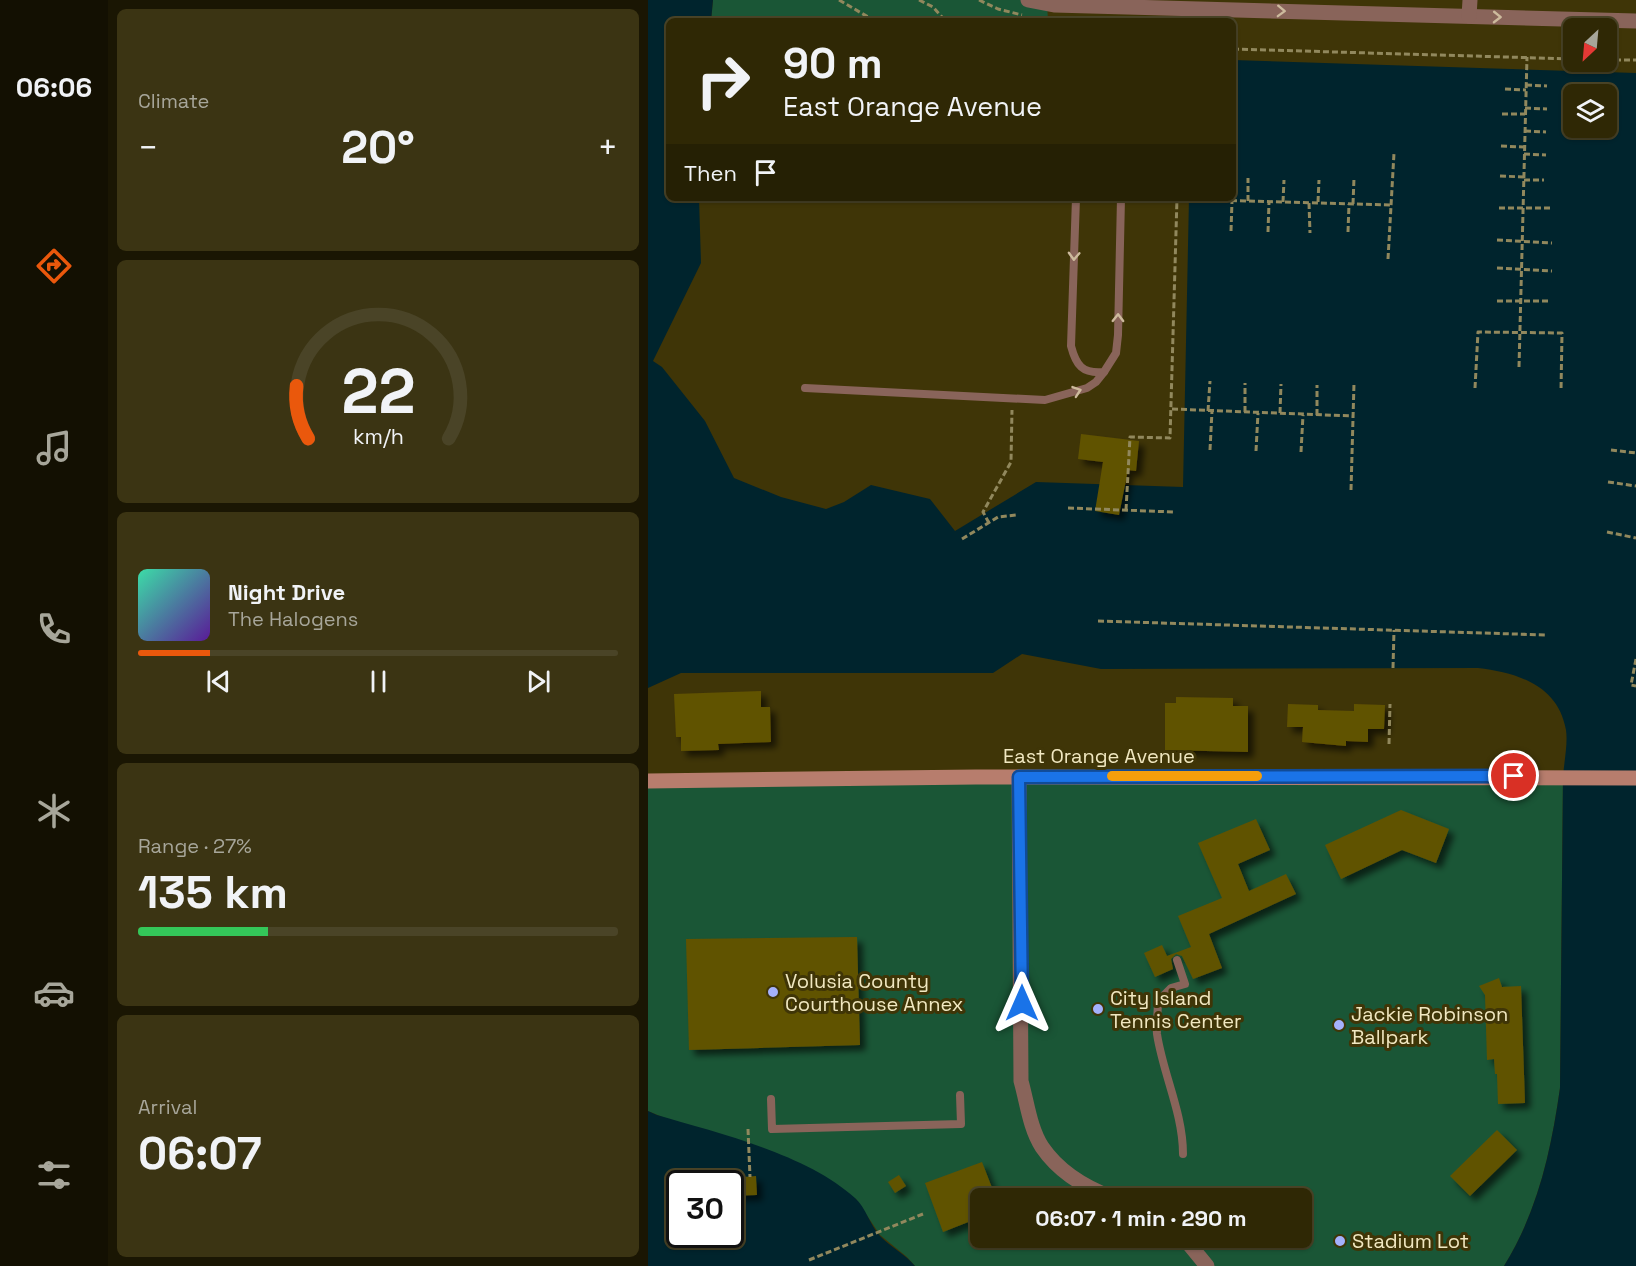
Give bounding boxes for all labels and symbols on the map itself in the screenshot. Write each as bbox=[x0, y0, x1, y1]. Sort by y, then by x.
one-way arrow bbox=[1276, 5, 1285, 17]
one-way arrow bbox=[1492, 11, 1501, 23]
north arrow bbox=[1563, 18, 1617, 72]
one-way arrow bbox=[1068, 252, 1081, 261]
one-way arrow bbox=[1112, 314, 1124, 323]
one-way arrow bbox=[1071, 386, 1082, 399]
street label: East Orange Avenue bbox=[1003, 743, 1195, 769]
pin bbox=[1488, 750, 1539, 801]
place label: Volusia County Courthouse Annex bbox=[785, 968, 963, 1017]
position arrow bbox=[990, 971, 1054, 1035]
marker: Volusia County Courthouse Annex bbox=[766, 985, 780, 999]
place label: City Island Tennis Center bbox=[1110, 985, 1242, 1034]
place label: Jackie Robinson Ballpark bbox=[1351, 1001, 1508, 1050]
marker: City Island Tennis Center bbox=[1091, 1002, 1105, 1016]
marker: Jackie Robinson Ballpark bbox=[1332, 1018, 1346, 1032]
speed limit sign: 30 bbox=[666, 1170, 744, 1248]
place label: Stadium Lot bbox=[1352, 1228, 1469, 1254]
marker: Stadium Lot bbox=[1333, 1234, 1347, 1248]

